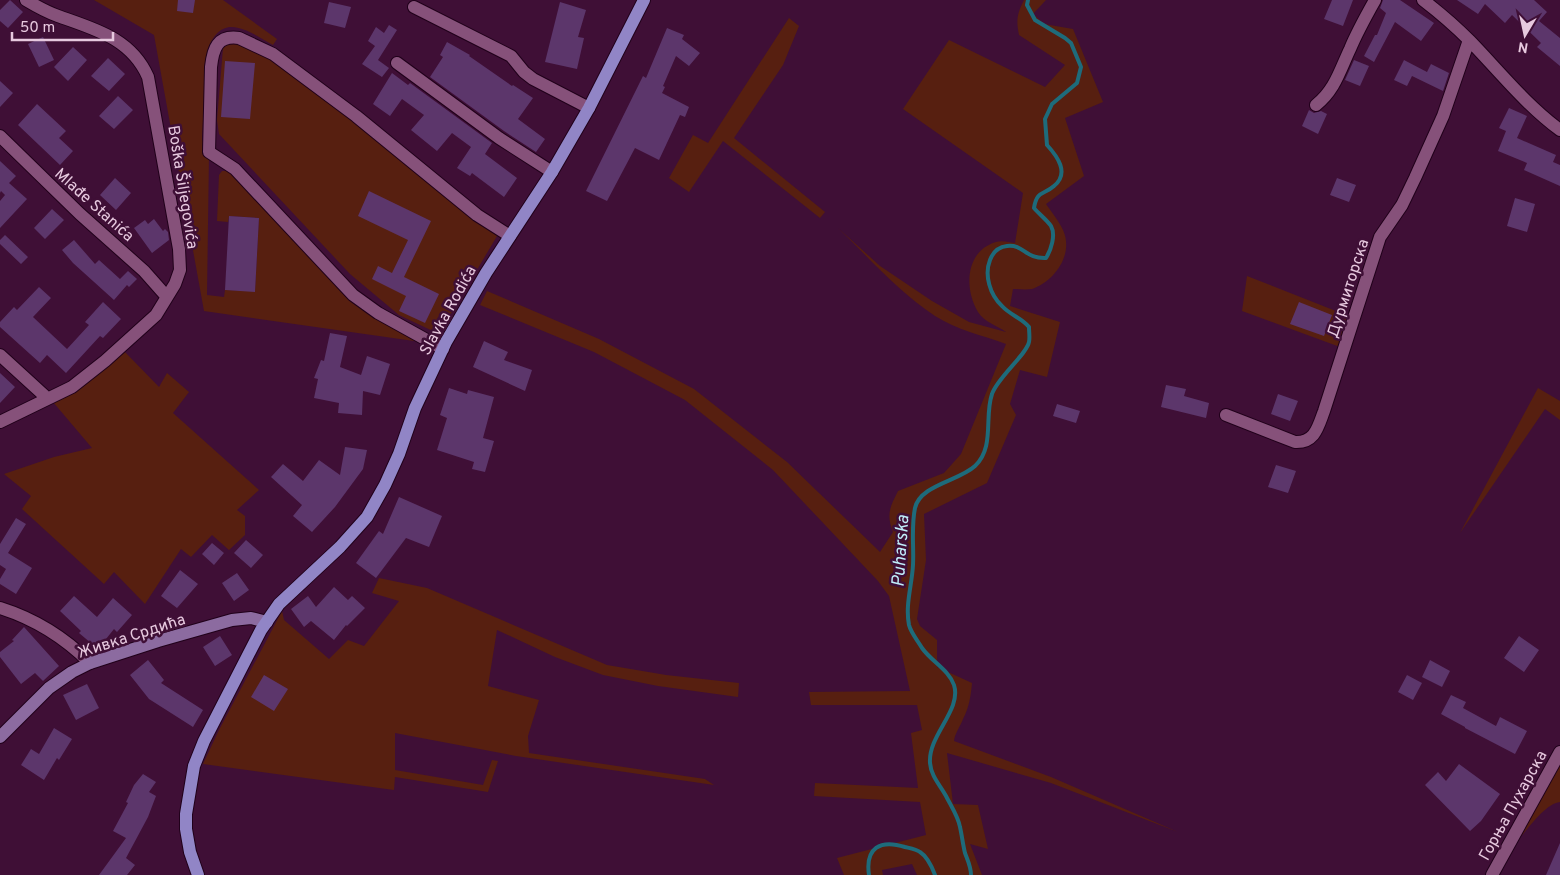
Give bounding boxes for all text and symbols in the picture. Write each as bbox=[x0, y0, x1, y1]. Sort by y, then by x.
scale bar bbox=[12, 10, 114, 42]
north arrow bbox=[1500, 10, 1550, 60]
text: 50 m bbox=[20, 19, 55, 38]
text: N bbox=[1517, 37, 1530, 56]
street label: Boška Šiljegovića bbox=[162, 124, 204, 250]
street label: Mlađe Stanića bbox=[50, 164, 138, 246]
street label: Дурмиторска bbox=[1323, 237, 1374, 341]
street label: Slavka Rodića bbox=[416, 263, 482, 359]
water label: Puharska bbox=[888, 514, 916, 588]
street label: Живка Срдића bbox=[75, 610, 188, 664]
street label: Горња Пухарска bbox=[1475, 747, 1552, 865]

